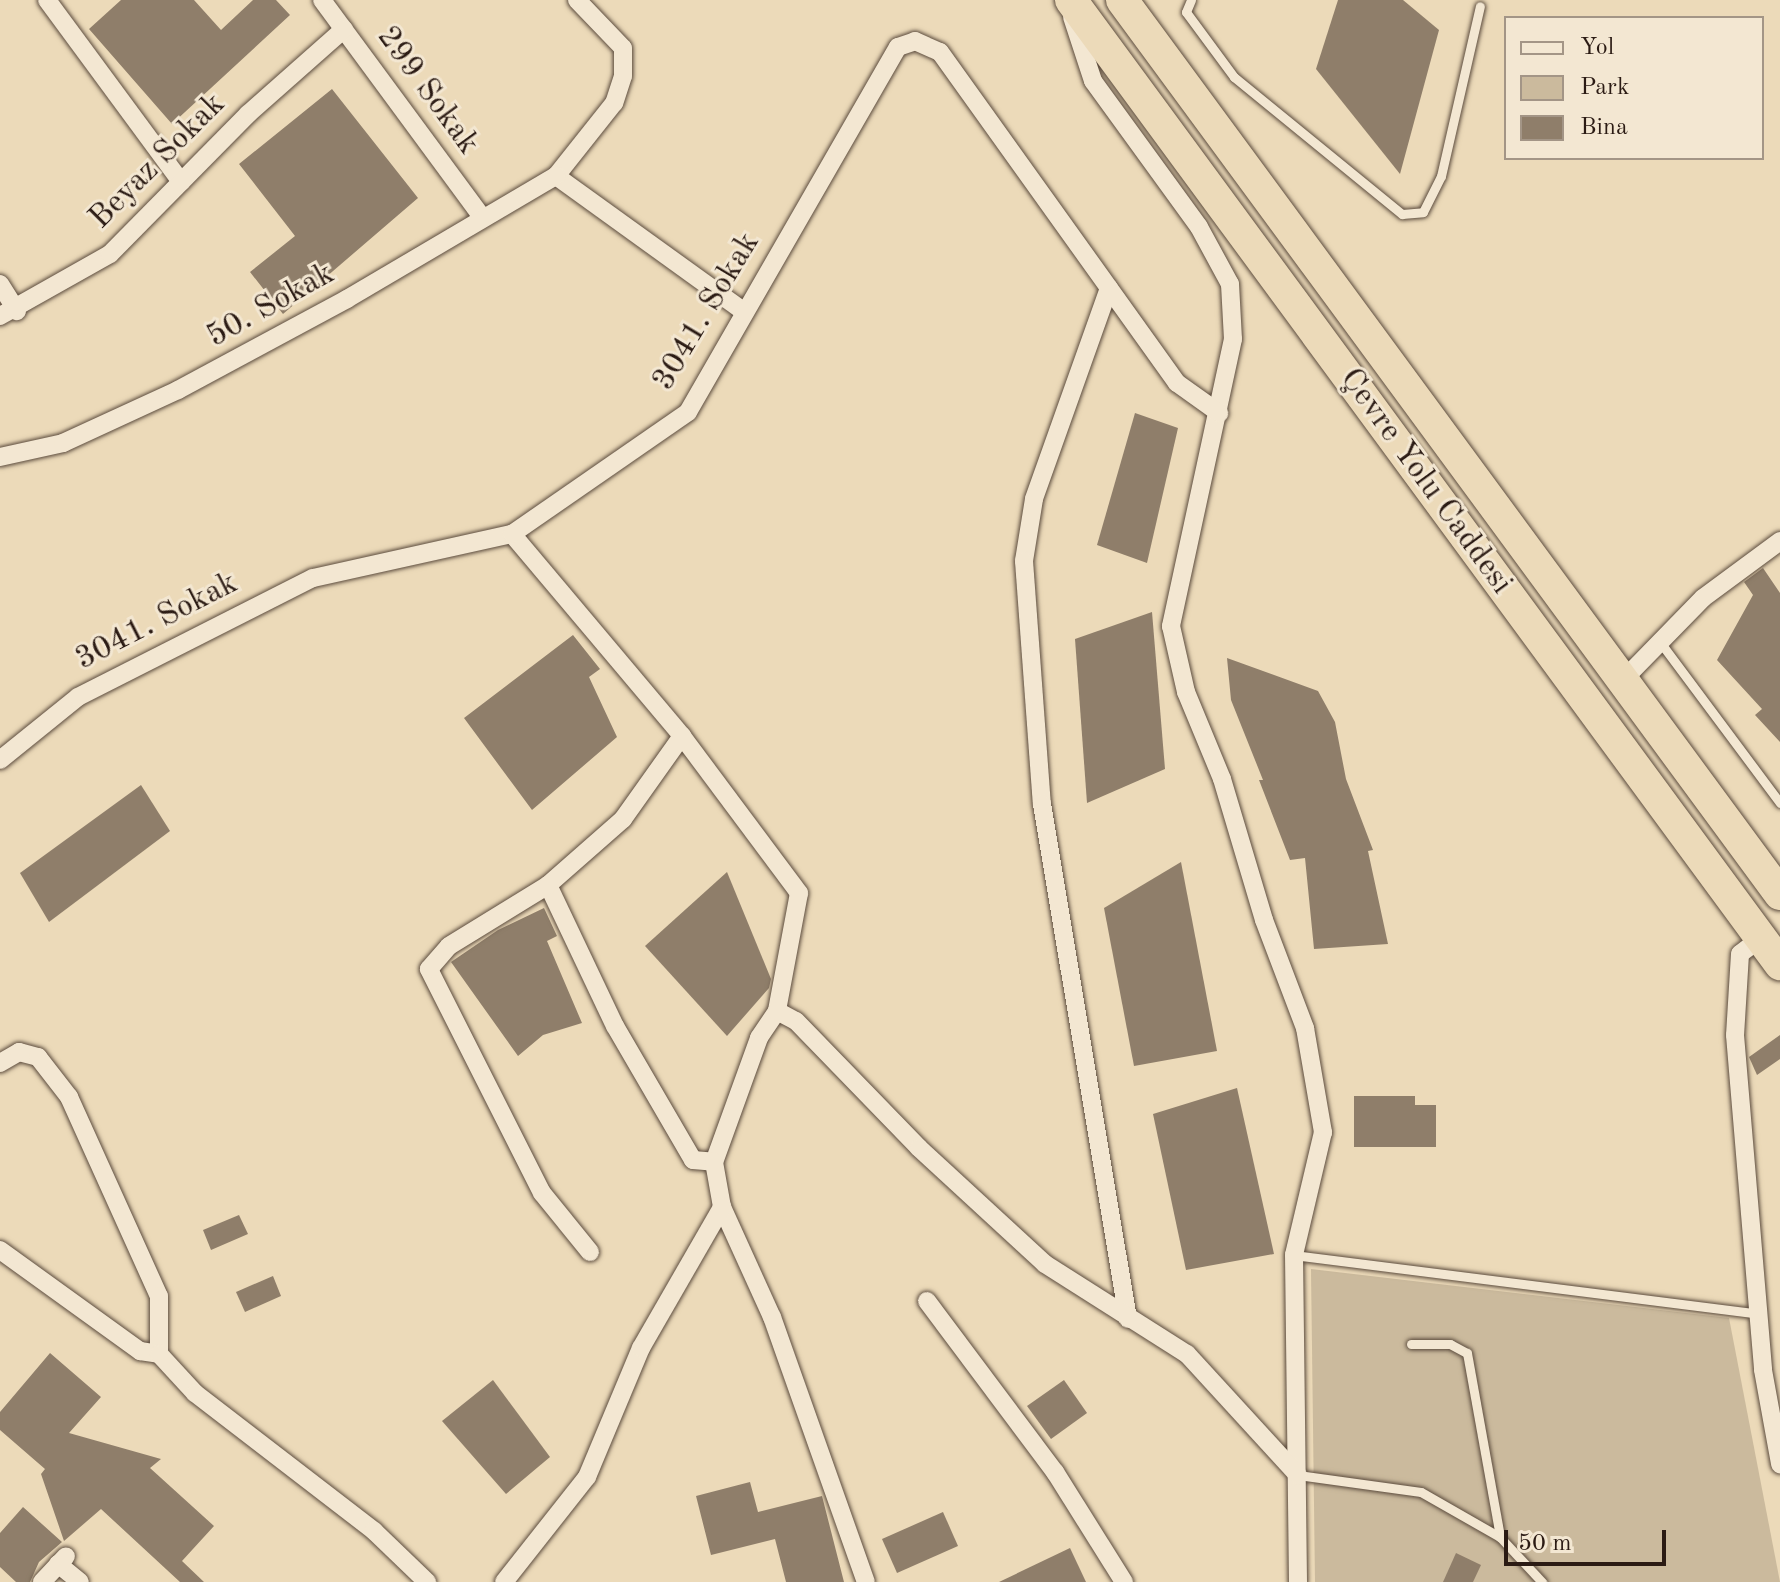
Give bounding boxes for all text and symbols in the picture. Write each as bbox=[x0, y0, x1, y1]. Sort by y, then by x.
legend bbox=[1504, 16, 1764, 160]
street label: 299 Sokak bbox=[368, 19, 486, 163]
text: Yol bbox=[1580, 36, 1614, 60]
text: Park bbox=[1580, 76, 1629, 100]
street label: Beyaz Sokak bbox=[82, 86, 234, 238]
text: Bina bbox=[1580, 116, 1628, 140]
street label: 3041. Sokak bbox=[645, 226, 769, 398]
street label: 50. Sokak bbox=[201, 255, 341, 357]
street label: Çevre Yolu Caddesi bbox=[1330, 362, 1520, 602]
street label: 3041. Sokak bbox=[69, 565, 245, 679]
scale bar bbox=[1508, 1514, 1670, 1564]
text: 50 m bbox=[1518, 1532, 1572, 1556]

